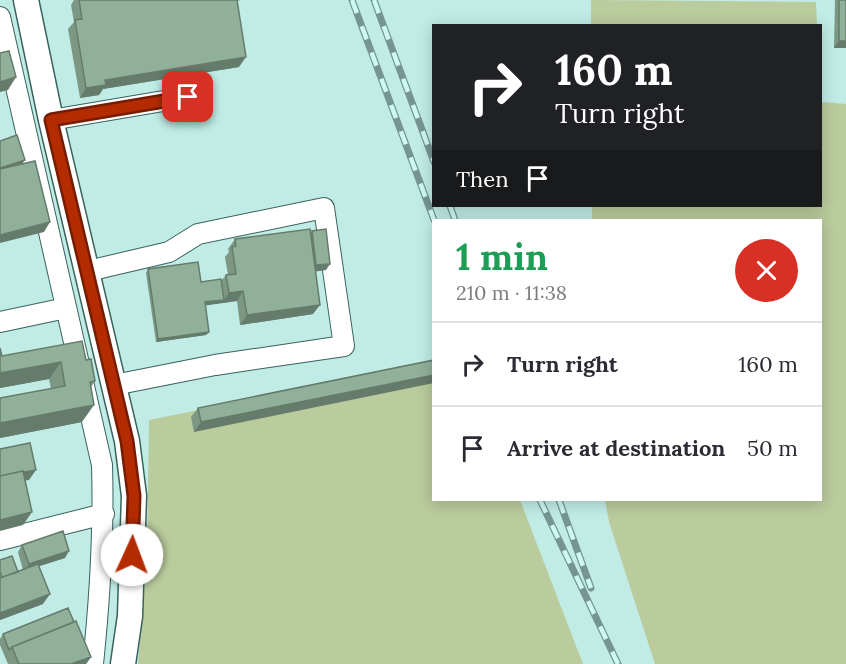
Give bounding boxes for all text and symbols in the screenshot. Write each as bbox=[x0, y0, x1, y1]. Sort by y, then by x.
text: 160 m bbox=[555, 43, 673, 97]
icon: right bbox=[456, 48, 534, 126]
pin bbox=[162, 71, 213, 122]
icon: arrive bbox=[171, 80, 204, 113]
text: Turn right bbox=[555, 96, 684, 130]
icon: arrive bbox=[521, 162, 554, 195]
text: Then bbox=[456, 165, 509, 193]
text: 1 min bbox=[456, 234, 548, 280]
button: close bbox=[735, 239, 798, 302]
text: 210 m · 11:38 bbox=[456, 280, 567, 305]
icon: right bbox=[456, 348, 489, 381]
text: Turn right bbox=[507, 350, 618, 378]
text: 160 m bbox=[738, 350, 798, 378]
icon: arrive bbox=[456, 432, 489, 465]
text: Arrive at destination bbox=[507, 434, 725, 462]
text: 50 m bbox=[747, 434, 798, 462]
position arrow bbox=[100, 523, 164, 587]

